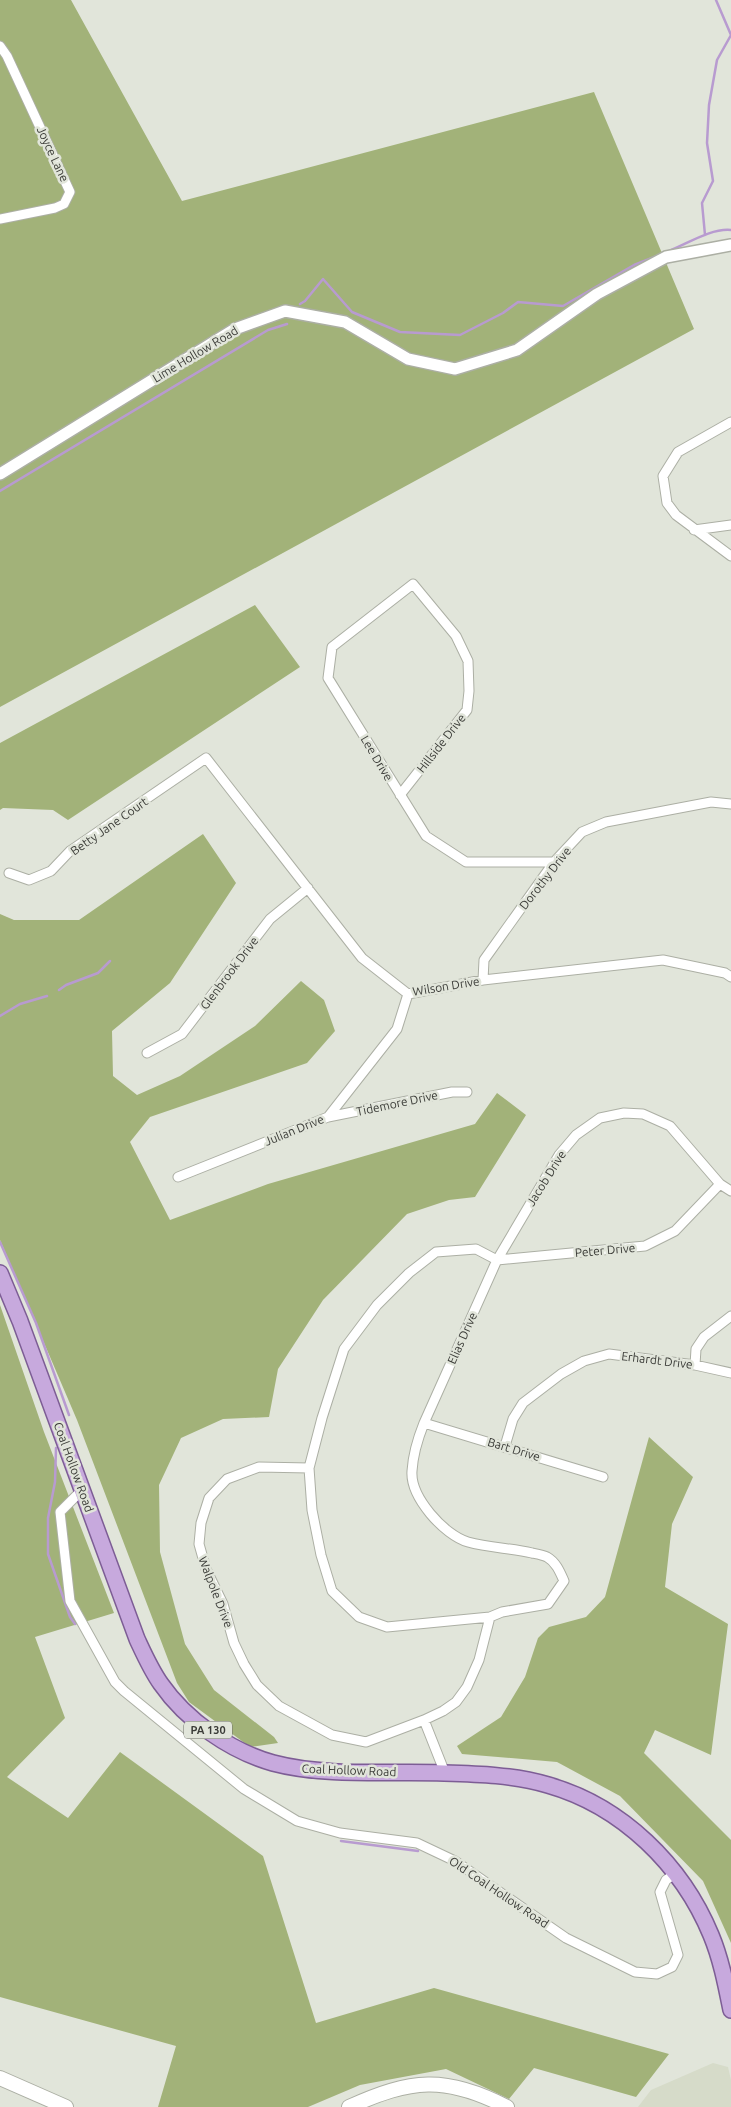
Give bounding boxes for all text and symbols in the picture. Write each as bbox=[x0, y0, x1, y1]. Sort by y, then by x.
street label: Joyce Lane bbox=[35, 124, 71, 184]
street label: Lime Hollow Road bbox=[150, 323, 240, 385]
street label: Hillside Drive bbox=[414, 711, 468, 775]
street label: Lee Drive bbox=[358, 733, 396, 783]
street label: Betty Jane Court bbox=[68, 794, 150, 857]
street label: Dorothy Drive bbox=[517, 844, 573, 912]
street label: Glenbrook Drive bbox=[198, 934, 260, 1012]
street label: Wilson Drive bbox=[412, 974, 480, 998]
street label: Tidemore Drive bbox=[355, 1088, 439, 1118]
street label: Julian Drive bbox=[262, 1112, 326, 1148]
street label: Jacob Drive bbox=[524, 1148, 568, 1208]
street label: Peter Drive bbox=[574, 1241, 636, 1259]
street label: Elias Drive bbox=[445, 1310, 479, 1366]
street label: Erhardt Drive bbox=[621, 1349, 693, 1371]
street label: Coal Hollow Road bbox=[52, 1420, 96, 1514]
street label: Bart Drive bbox=[486, 1435, 542, 1463]
street label: Walpole Drive bbox=[196, 1555, 236, 1629]
road number: PA 130 bbox=[184, 1722, 232, 1738]
street label: Coal Hollow Road bbox=[301, 1762, 397, 1778]
street label: Old Coal Hollow Road bbox=[447, 1854, 551, 1930]

